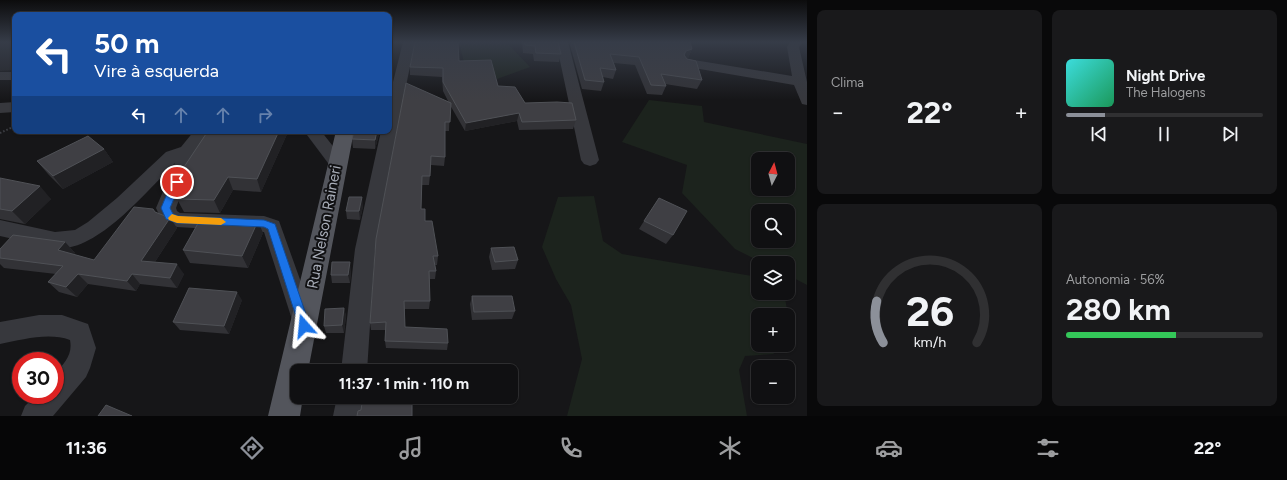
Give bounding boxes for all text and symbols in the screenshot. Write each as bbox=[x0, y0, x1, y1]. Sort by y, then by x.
text: 50 m bbox=[94, 26, 160, 60]
icon: left bbox=[28, 28, 80, 80]
text: Vire à esquerda bbox=[94, 60, 219, 82]
text: Night Drive bbox=[1126, 67, 1205, 85]
text: Clima bbox=[831, 75, 864, 90]
text: The Halogens bbox=[1126, 85, 1206, 100]
text: 22° bbox=[906, 94, 953, 131]
text: − bbox=[831, 99, 845, 126]
text: + bbox=[1014, 99, 1028, 126]
icon: left bbox=[128, 104, 150, 126]
icon: ahead bbox=[170, 104, 192, 126]
icon: ahead bbox=[212, 104, 234, 126]
icon: right bbox=[254, 104, 276, 126]
icon: previous bbox=[1088, 123, 1110, 145]
icon: pause bbox=[1153, 123, 1175, 145]
icon: next bbox=[1219, 123, 1241, 145]
north arrow bbox=[751, 152, 795, 196]
map controls bbox=[751, 152, 795, 404]
street label: Rua Nelson Raineri bbox=[303, 164, 345, 290]
pin bbox=[160, 165, 194, 199]
icon: arrive bbox=[166, 171, 188, 193]
button: search bbox=[751, 204, 795, 248]
button: layers bbox=[751, 256, 795, 300]
text: Autonomia · 56% bbox=[1066, 272, 1165, 287]
text: 26 bbox=[905, 286, 954, 336]
text: 280 km bbox=[1066, 291, 1171, 328]
position arrow bbox=[283, 305, 325, 347]
button: + bbox=[751, 308, 795, 352]
text: km/h bbox=[913, 333, 946, 351]
speed limit sign: 30 bbox=[12, 352, 64, 404]
button: − bbox=[751, 360, 795, 404]
text: 11:37 · 1 min · 110 m bbox=[339, 375, 469, 393]
icon: directions bbox=[238, 434, 266, 462]
icon: music bbox=[397, 434, 425, 462]
icon: phone bbox=[557, 434, 585, 462]
icon: climate bbox=[716, 434, 744, 462]
icon: car bbox=[875, 434, 903, 462]
icon: filters bbox=[1034, 434, 1062, 462]
text: 11:36 bbox=[66, 437, 107, 459]
text: 22° bbox=[1194, 437, 1221, 459]

